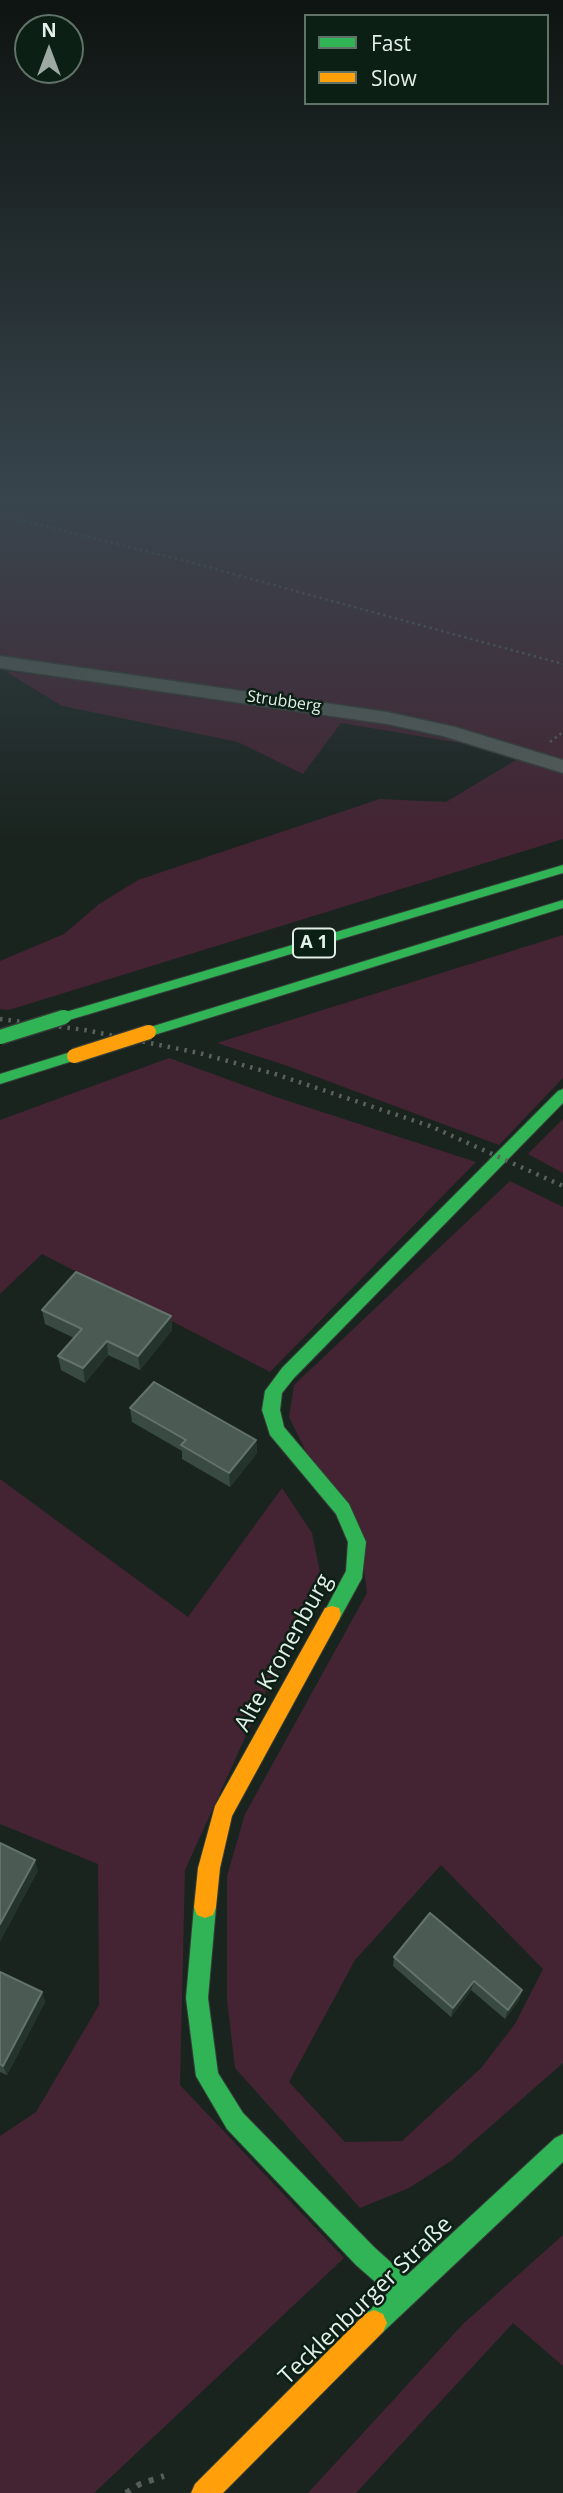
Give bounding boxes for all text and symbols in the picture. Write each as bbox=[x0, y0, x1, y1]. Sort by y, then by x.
north arrow bbox=[14, 14, 84, 84]
legend bbox=[304, 14, 549, 105]
text: N bbox=[41, 17, 57, 43]
text: Fast bbox=[371, 29, 411, 57]
text: Slow bbox=[371, 64, 417, 92]
street label: Strubberg bbox=[246, 687, 322, 717]
road number: A 1 bbox=[293, 928, 335, 958]
street label: Alte Kronenburg bbox=[229, 1569, 339, 1737]
street label: Tecklenburger Straße bbox=[274, 2211, 458, 2391]

